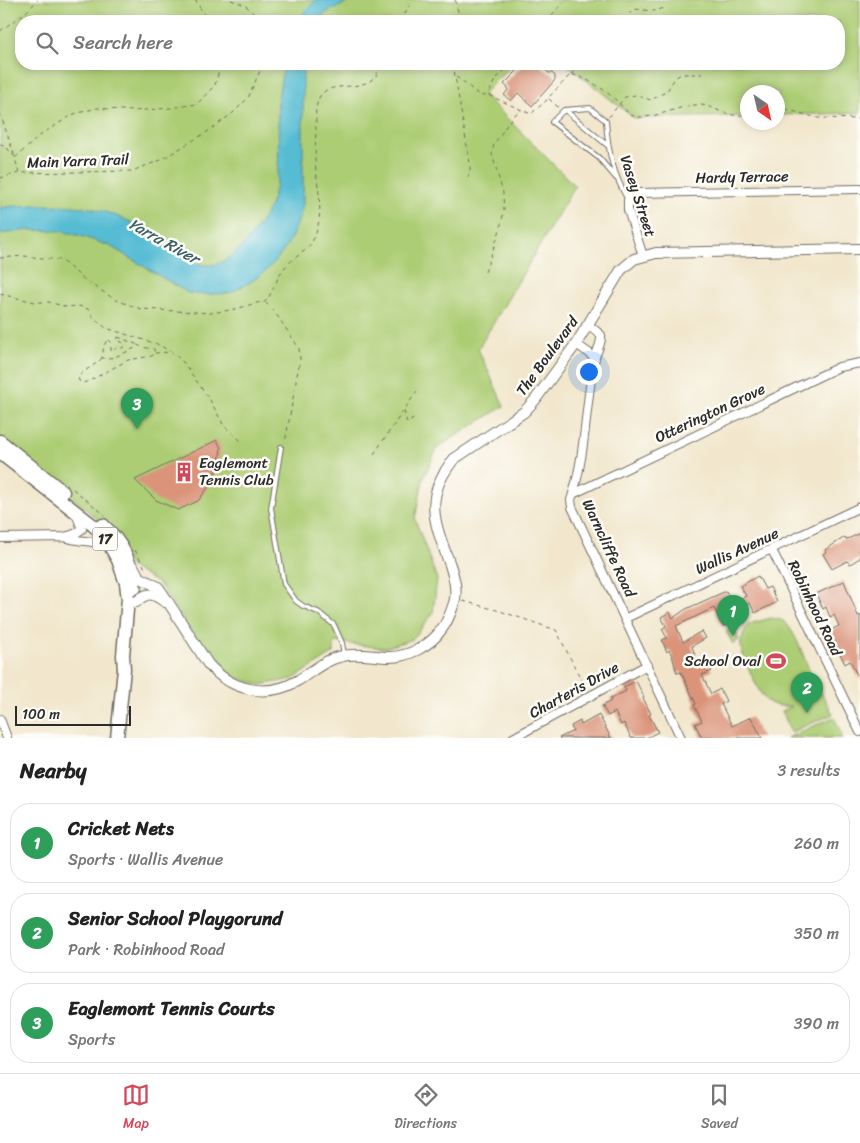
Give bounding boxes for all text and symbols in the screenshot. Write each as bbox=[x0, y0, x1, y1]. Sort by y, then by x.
search box bbox=[15, 15, 845, 70]
text: Search here bbox=[73, 26, 173, 59]
icon: search bbox=[33, 29, 61, 57]
north arrow bbox=[740, 85, 785, 130]
street label: Main Yarra Trail bbox=[27, 146, 130, 176]
street label: Vasey Street bbox=[613, 152, 664, 241]
street label: Hardy Terrace bbox=[695, 163, 789, 191]
water label: Yarra River bbox=[123, 210, 208, 274]
street label: The Boulevard bbox=[509, 310, 586, 402]
your location bbox=[576, 359, 602, 385]
street label: Otterington Grove bbox=[650, 376, 770, 450]
pin: 3 bbox=[121, 388, 153, 429]
place label: Eaglemont Tennis Club bbox=[199, 450, 274, 493]
building icon: Eaglemont Tennis Club bbox=[173, 461, 195, 483]
street label: Warncliffe Road bbox=[575, 495, 644, 602]
street label: Wallis Avenue bbox=[691, 520, 783, 582]
road number: 17 bbox=[92, 528, 118, 550]
street label: Robinhood Road bbox=[781, 556, 850, 661]
pin: 1 bbox=[717, 595, 749, 636]
place label: School Oval bbox=[684, 648, 762, 674]
sports icon: School Oval bbox=[765, 650, 787, 672]
street label: Charteris Drive bbox=[524, 654, 624, 726]
pin: 2 bbox=[791, 672, 823, 713]
text: 100 m bbox=[22, 702, 60, 727]
scale bar bbox=[15, 703, 131, 726]
text: Nearby bbox=[20, 752, 86, 790]
text: 3 results bbox=[777, 756, 840, 785]
text: Cricket Nets bbox=[68, 812, 174, 845]
text: 1 bbox=[34, 829, 40, 858]
text: 260 m bbox=[794, 829, 839, 858]
text: Sports · Wallis Avenue bbox=[68, 845, 223, 874]
text: Senior School Playgorund bbox=[68, 902, 282, 935]
text: 2 bbox=[32, 919, 42, 948]
text: 350 m bbox=[794, 919, 839, 948]
text: Park · Robinhood Road bbox=[68, 935, 224, 964]
text: Eaglemont Tennis Courts bbox=[68, 992, 275, 1025]
text: 3 bbox=[33, 1009, 41, 1038]
text: 390 m bbox=[794, 1009, 839, 1038]
text: Sports bbox=[68, 1025, 115, 1054]
tab: Map bbox=[122, 1081, 150, 1136]
tab: Directions bbox=[394, 1081, 457, 1136]
tab: Saved bbox=[701, 1081, 738, 1136]

